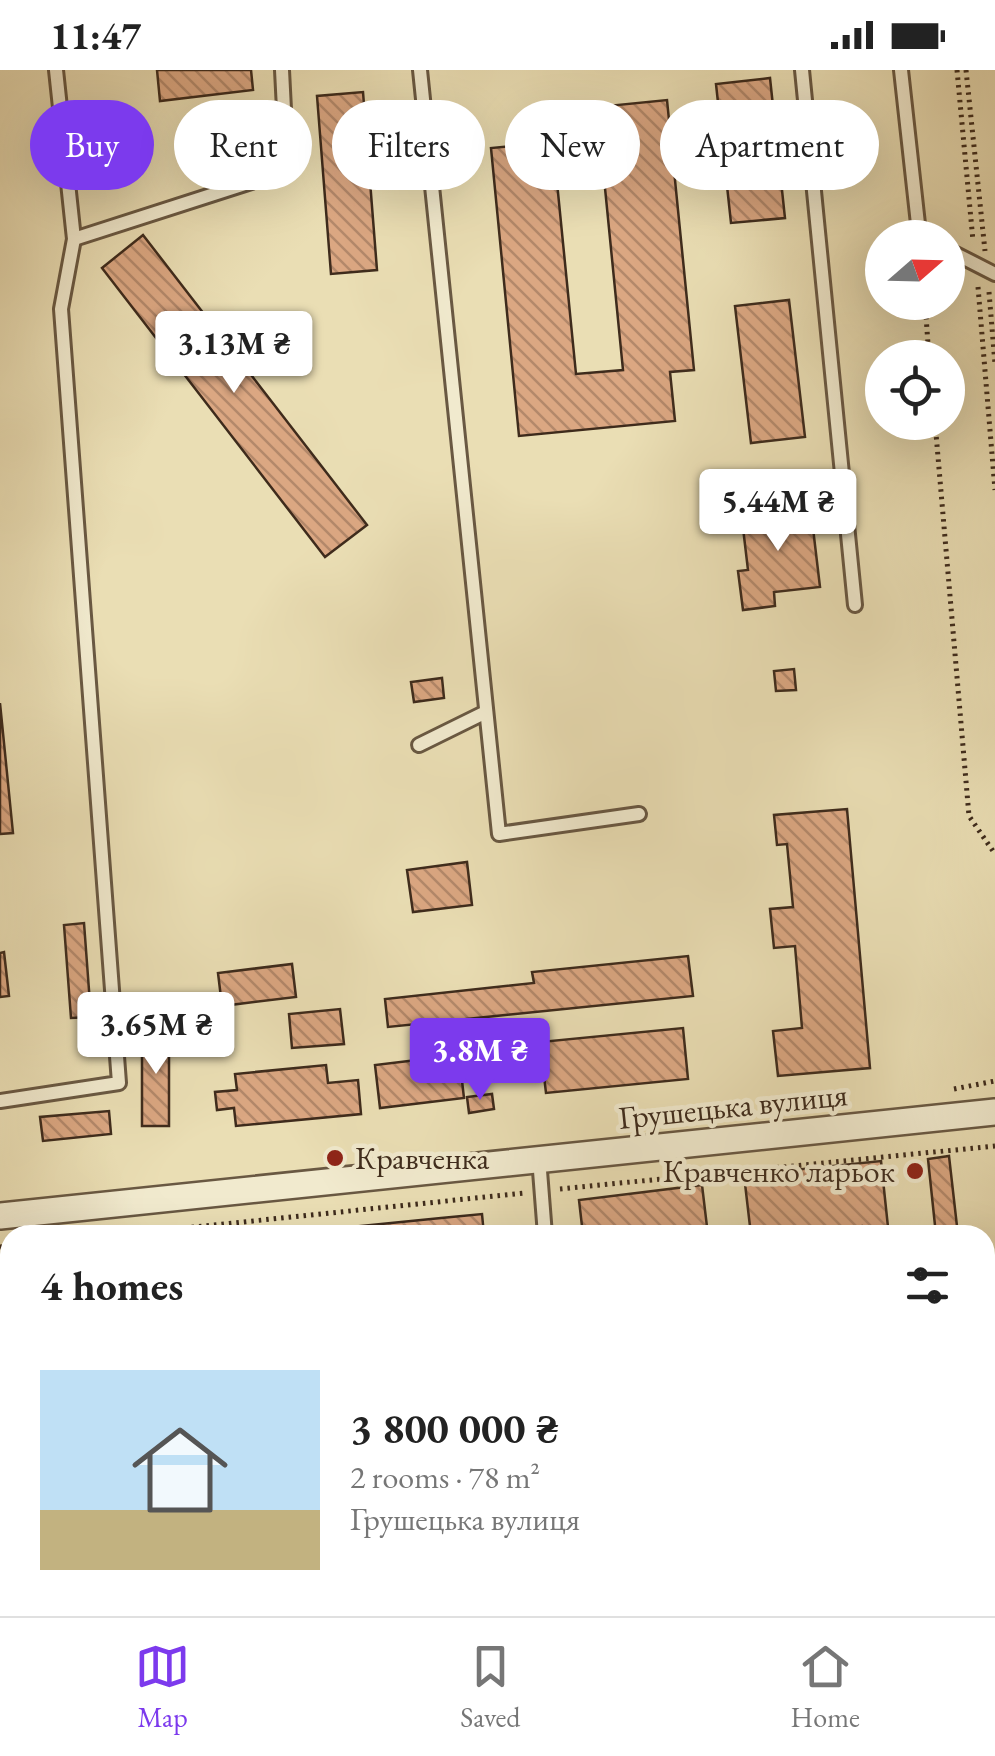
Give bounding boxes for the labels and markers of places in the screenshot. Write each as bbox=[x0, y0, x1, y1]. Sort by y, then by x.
pin: 3.13M ₴ bbox=[142, 311, 326, 396]
pin: 5.44M ₴ bbox=[686, 469, 870, 554]
pin: 3.65M ₴ bbox=[64, 992, 248, 1077]
pin: 3.8M ₴ bbox=[399, 1018, 561, 1103]
place label: Кравченка bbox=[355, 1137, 489, 1179]
marker: Кравченка bbox=[324, 1147, 346, 1169]
place label: Кравченко ларьок bbox=[663, 1150, 895, 1192]
marker: Кравченко ларьок bbox=[904, 1160, 926, 1182]

